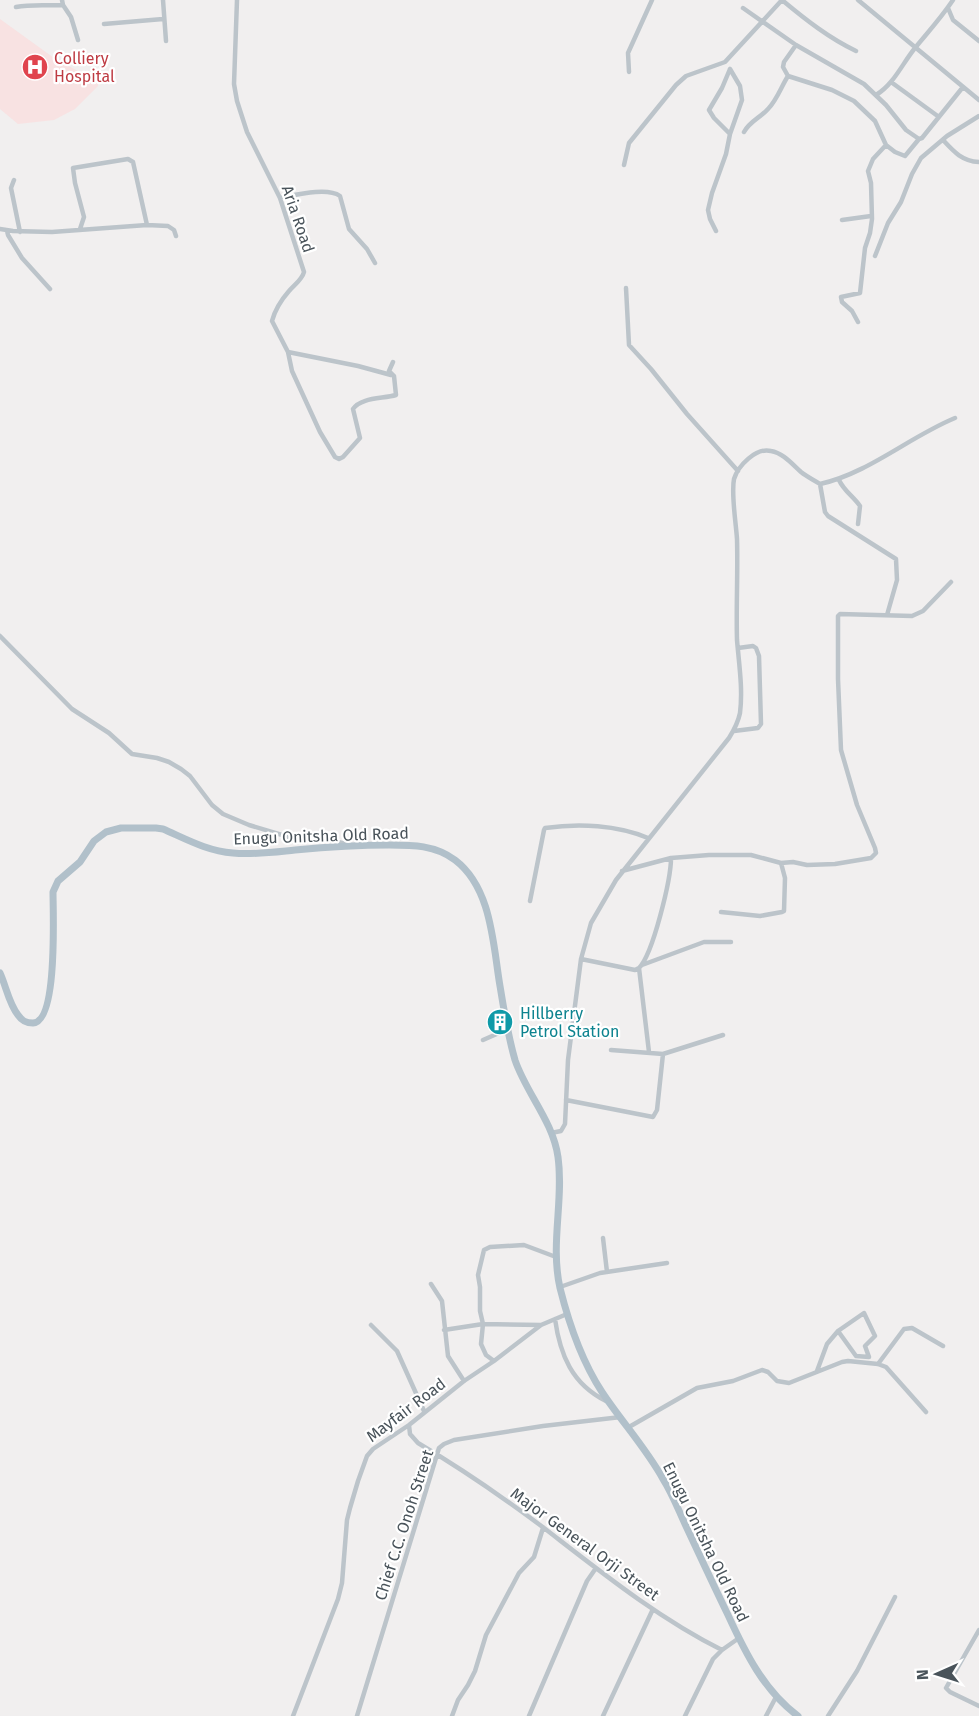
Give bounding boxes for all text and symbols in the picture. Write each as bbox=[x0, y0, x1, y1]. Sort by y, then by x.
place label: Colliery Hospital bbox=[54, 49, 115, 86]
hospital icon: Colliery Hospital bbox=[20, 52, 50, 82]
street label: Aria Road bbox=[278, 183, 318, 255]
street label: Enugu Onitsha Old Road bbox=[233, 823, 409, 849]
place label: Hillberry Petrol Station bbox=[520, 1004, 619, 1041]
building icon: Hillberry Petrol Station bbox=[485, 1007, 515, 1037]
street label: Mayfair Road bbox=[363, 1374, 449, 1446]
street label: Chief C.C. Onoh Street bbox=[371, 1447, 437, 1603]
street label: Enugu Onitsha Old Road bbox=[659, 1459, 753, 1625]
street label: Major General Orji Street bbox=[507, 1484, 663, 1604]
north arrow bbox=[907, 1644, 967, 1704]
text: N bbox=[913, 1669, 932, 1681]

